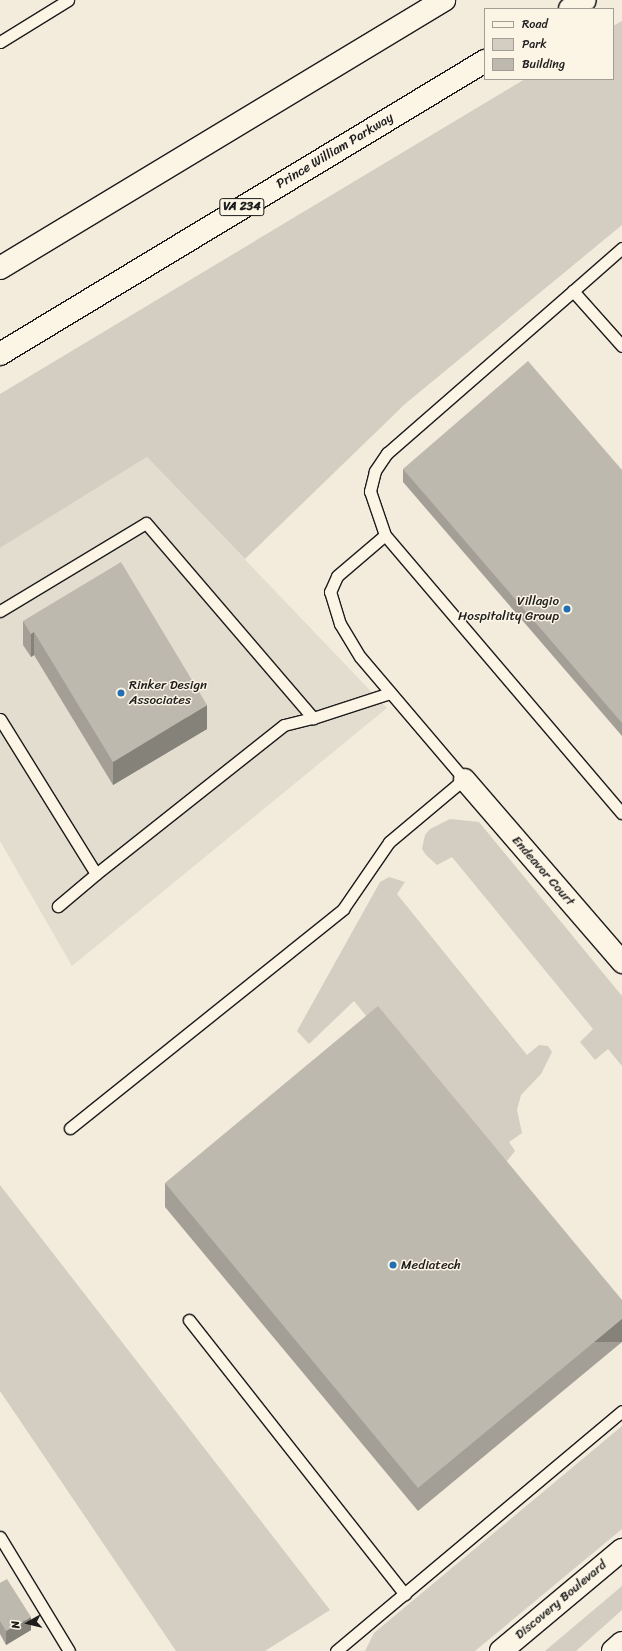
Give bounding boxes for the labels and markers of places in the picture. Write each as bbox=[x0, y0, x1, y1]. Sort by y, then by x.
place label: Villagio Hospitality Group bbox=[458, 594, 559, 625]
marker: Villagio Hospitality Group bbox=[562, 604, 572, 614]
place label: Rinker Design Associates bbox=[129, 678, 207, 709]
marker: Rinker Design Associates bbox=[116, 688, 126, 698]
place label: Mediatech bbox=[401, 1257, 461, 1273]
marker: Mediatech bbox=[388, 1260, 398, 1270]

